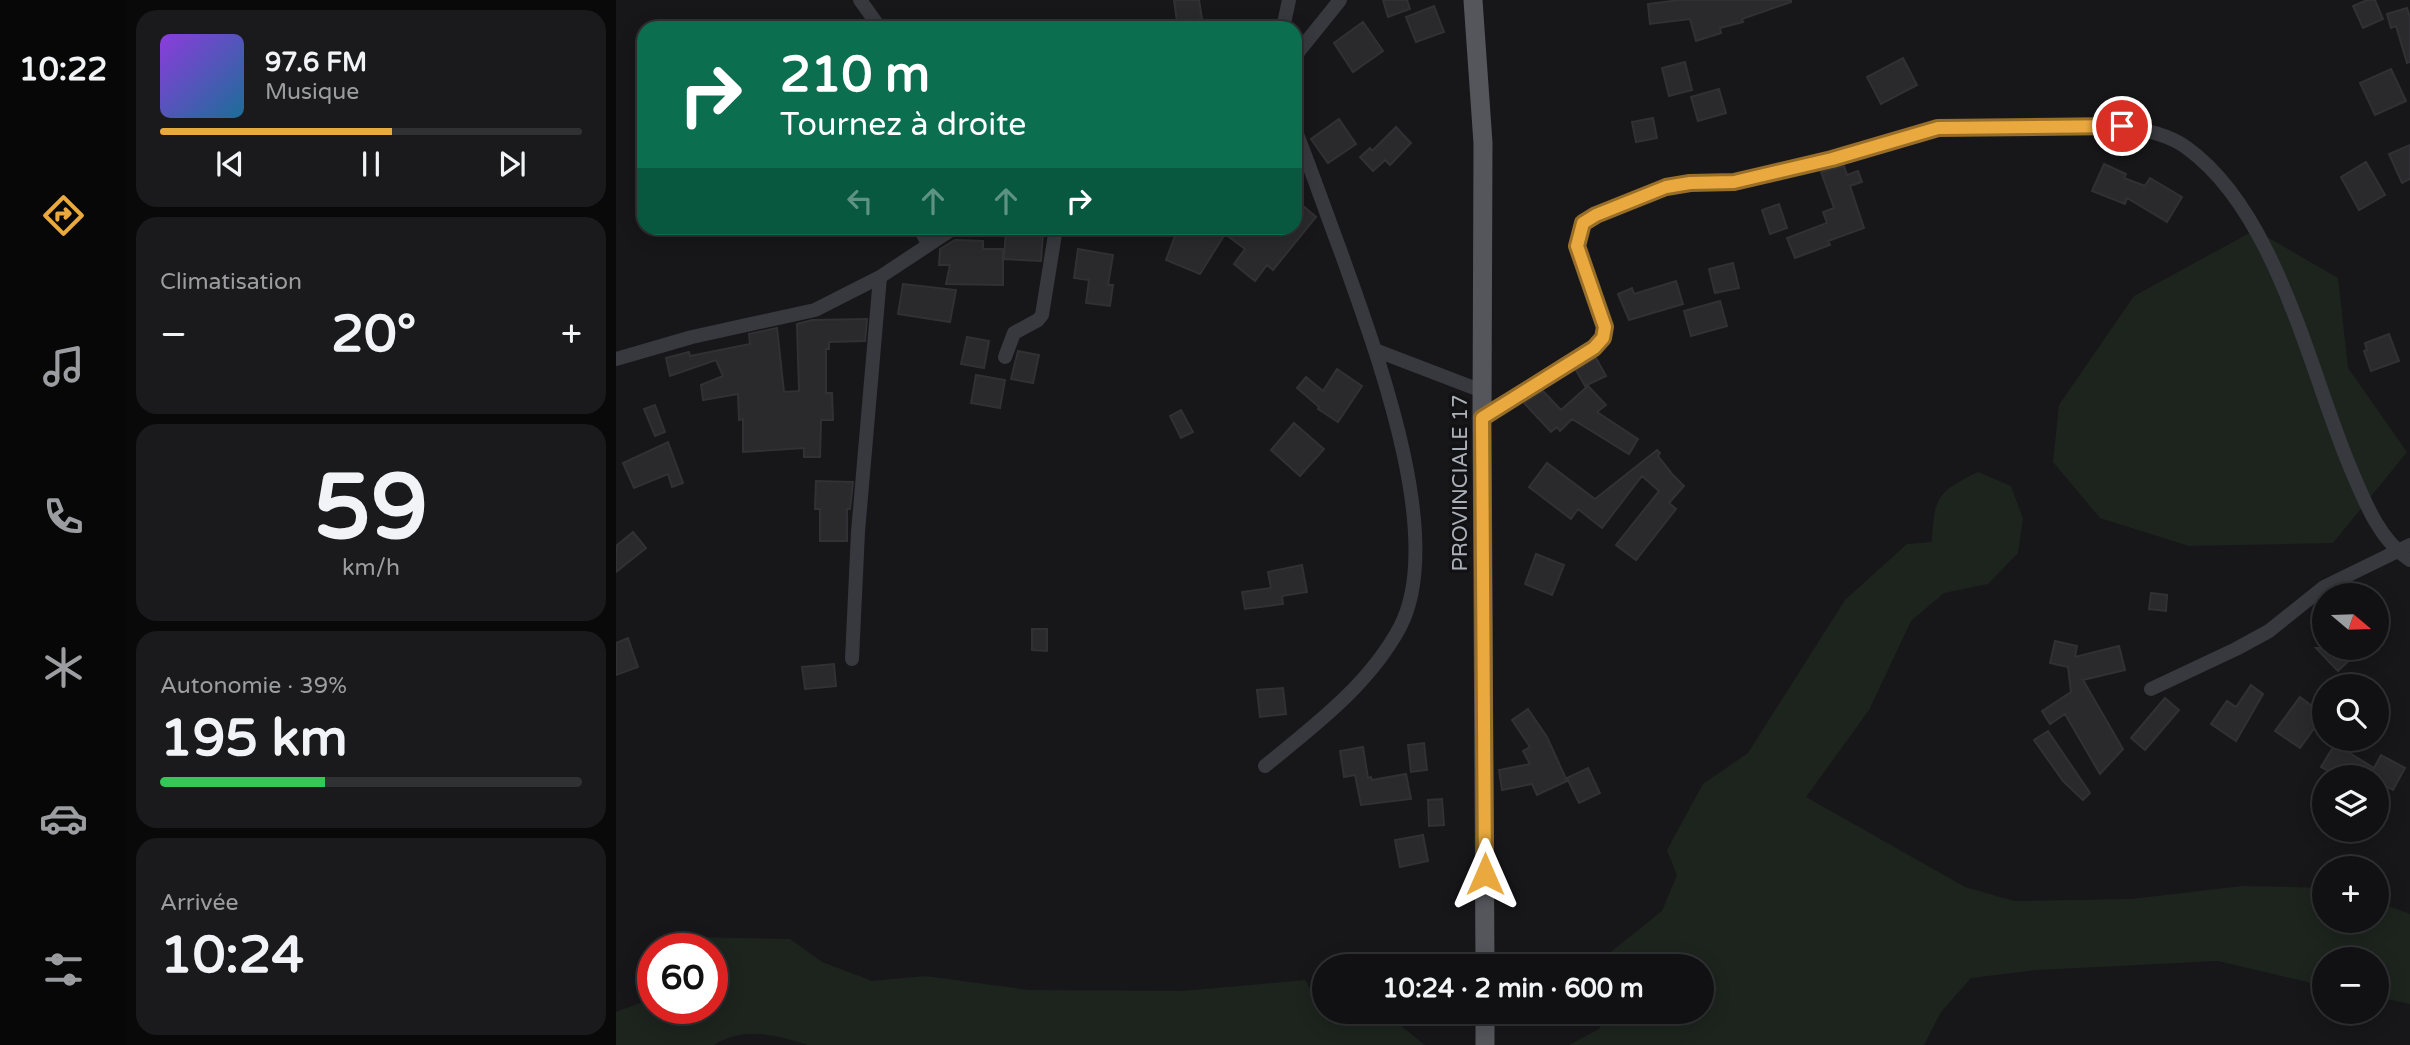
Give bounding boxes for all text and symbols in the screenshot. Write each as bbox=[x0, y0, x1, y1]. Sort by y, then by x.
text: 210 m bbox=[780, 46, 930, 105]
text: 97.6 FM bbox=[265, 47, 367, 78]
icon: right bbox=[665, 49, 756, 140]
text: 10:22 bbox=[19, 51, 107, 89]
text: Musique bbox=[265, 78, 359, 106]
pin bbox=[2092, 96, 2152, 156]
text: Tournez à droite bbox=[780, 106, 1026, 144]
icon: arrive bbox=[2103, 107, 2141, 145]
icon: previous bbox=[211, 145, 249, 183]
icon: pause bbox=[352, 145, 390, 183]
icon: next bbox=[493, 145, 531, 183]
icon: left bbox=[841, 182, 879, 220]
icon: ahead bbox=[914, 182, 952, 220]
icon: ahead bbox=[987, 182, 1025, 220]
icon: right bbox=[1060, 182, 1098, 220]
icon: directions bbox=[39, 191, 88, 240]
text: Climatisation bbox=[160, 268, 302, 296]
text: 20° bbox=[331, 303, 416, 366]
text: − bbox=[160, 312, 187, 358]
text: + bbox=[561, 312, 582, 358]
icon: music bbox=[39, 342, 88, 391]
street label: PROVINCIALE 17 bbox=[1448, 395, 1473, 571]
text: 59 bbox=[314, 453, 428, 563]
icon: phone bbox=[39, 492, 88, 541]
text: km/h bbox=[342, 554, 400, 582]
north arrow bbox=[2312, 583, 2389, 660]
map controls bbox=[2312, 583, 2389, 1024]
icon: climate bbox=[39, 643, 88, 692]
text: Autonomie · 39% bbox=[160, 672, 347, 700]
button: search bbox=[2312, 674, 2389, 751]
text: 195 km bbox=[160, 707, 348, 770]
button: layers bbox=[2312, 765, 2389, 842]
icon: car bbox=[39, 794, 88, 843]
position arrow bbox=[1448, 837, 1522, 911]
button: + bbox=[2312, 856, 2389, 933]
text: Arrivée bbox=[160, 889, 238, 917]
text: 10:24 bbox=[160, 924, 304, 987]
speed limit sign: 60 bbox=[637, 933, 728, 1024]
icon: filters bbox=[39, 945, 88, 994]
button: − bbox=[2312, 947, 2389, 1024]
text: 10:24 · 2 min · 600 m bbox=[1382, 973, 1644, 1004]

